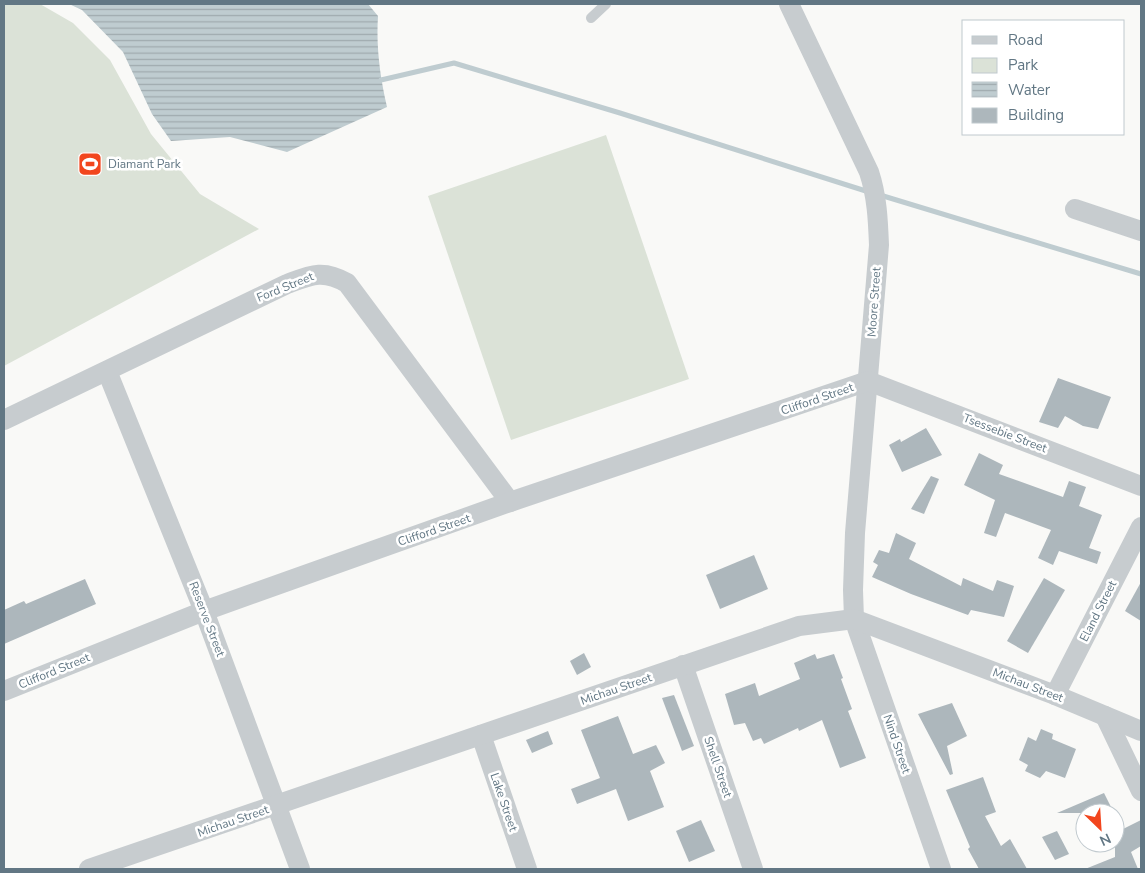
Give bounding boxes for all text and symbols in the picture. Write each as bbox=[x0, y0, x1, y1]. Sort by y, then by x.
legend bbox=[962, 20, 1125, 135]
text: Road bbox=[1008, 30, 1043, 50]
text: Park bbox=[1008, 55, 1038, 75]
text: Water bbox=[1008, 80, 1051, 100]
text: Building bbox=[1008, 105, 1064, 125]
sports icon: Diamant Park bbox=[77, 151, 103, 177]
place label: Diamant Park bbox=[108, 156, 182, 172]
street label: Moore Street bbox=[864, 266, 884, 337]
street label: Ford Street bbox=[254, 268, 317, 306]
street label: Clifford Street bbox=[779, 379, 856, 419]
street label: Tsessebie Street bbox=[961, 410, 1050, 457]
street label: Clifford Street bbox=[396, 510, 473, 550]
street label: Eland Street bbox=[1076, 577, 1121, 644]
street label: Reserve Street bbox=[185, 579, 229, 660]
street label: Clifford Street bbox=[16, 649, 93, 693]
street label: Michau Street bbox=[990, 664, 1066, 706]
street label: Michau Street bbox=[578, 669, 654, 709]
street label: Nind Street bbox=[879, 712, 915, 776]
street label: Shell Street bbox=[700, 734, 736, 800]
street label: Lake Street bbox=[487, 771, 522, 834]
street label: Michau Street bbox=[195, 801, 271, 841]
north arrow bbox=[1075, 803, 1125, 853]
text: N bbox=[1097, 829, 1114, 850]

